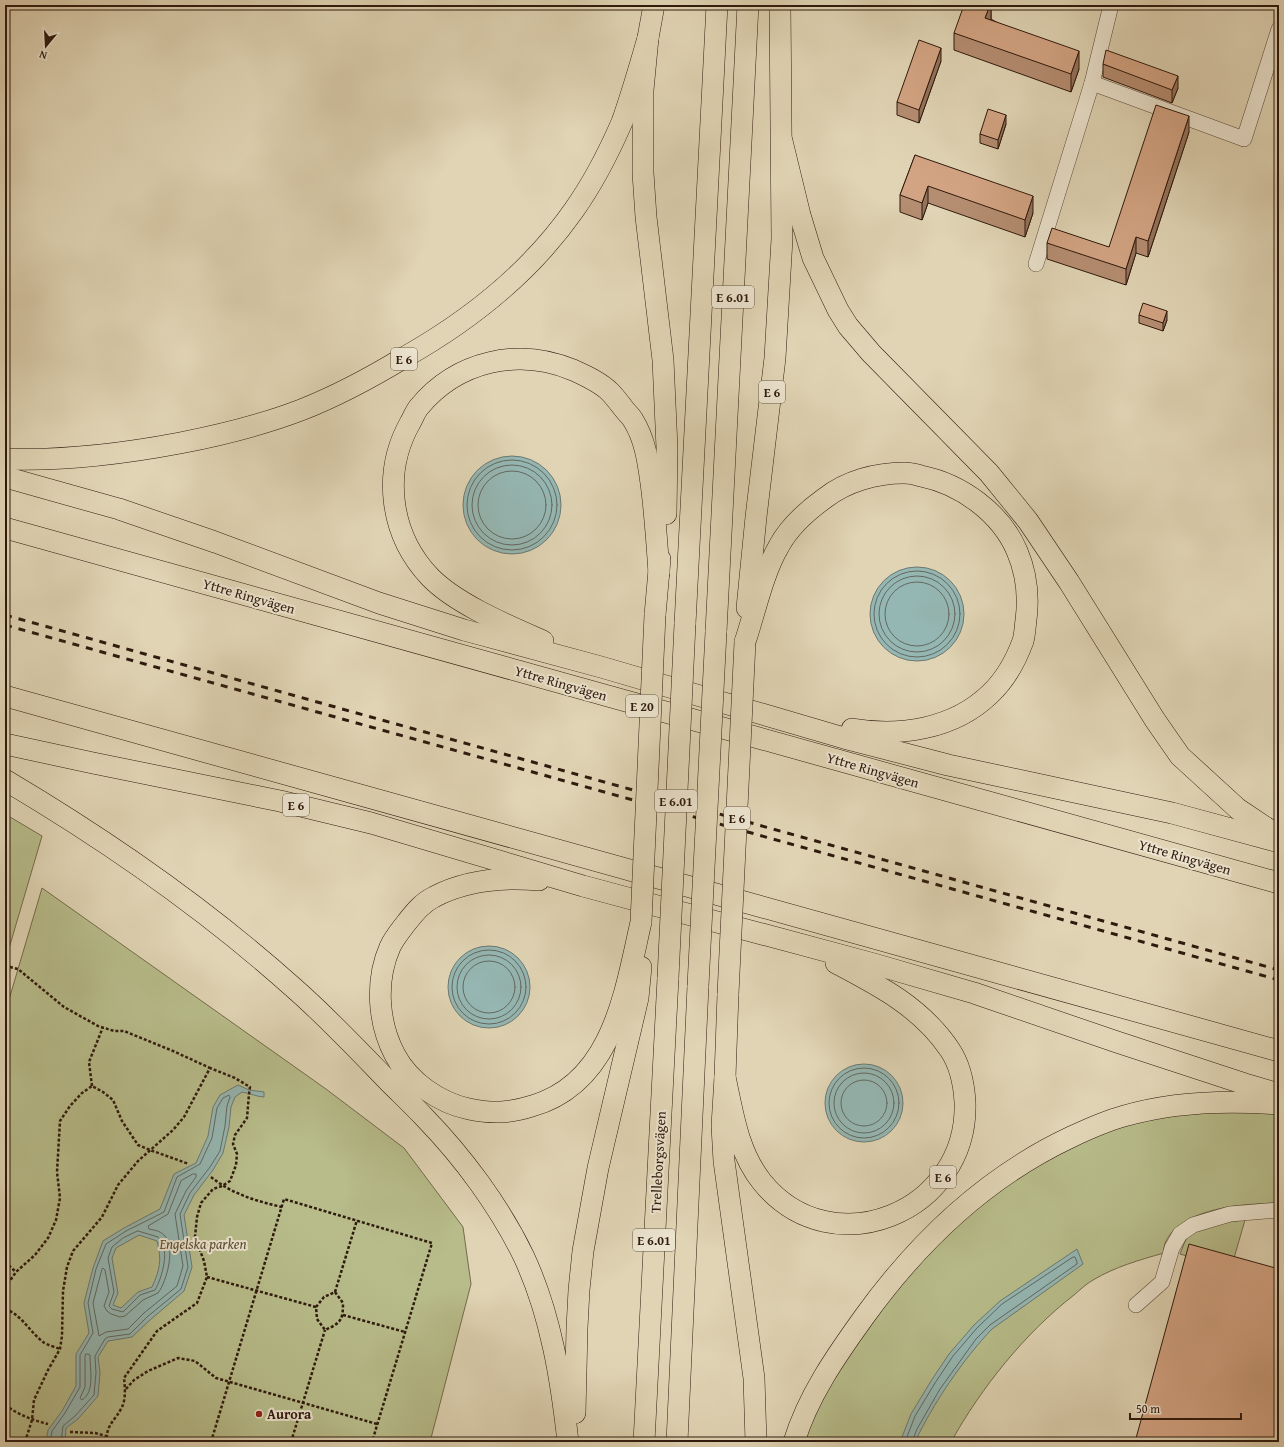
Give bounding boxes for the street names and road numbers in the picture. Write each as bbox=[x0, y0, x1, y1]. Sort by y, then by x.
road number: E 6.01 bbox=[712, 286, 754, 308]
road number: E 6 bbox=[391, 348, 417, 370]
road number: E 6 bbox=[759, 381, 785, 403]
street label: Yttre Ringvägen bbox=[200, 573, 298, 619]
street label: Yttre Ringvägen bbox=[512, 660, 610, 706]
road number: E 20 bbox=[626, 695, 658, 717]
street label: Yttre Ringvägen bbox=[824, 747, 922, 793]
road number: E 6.01 bbox=[655, 790, 697, 812]
road number: E 6 bbox=[283, 794, 309, 816]
road number: E 6 bbox=[724, 807, 750, 829]
street label: Yttre Ringvägen bbox=[1136, 834, 1234, 880]
street label: Trelleborgsvägen bbox=[645, 1110, 671, 1213]
road number: E 6 bbox=[930, 1166, 956, 1188]
road number: E 6.01 bbox=[633, 1229, 675, 1251]

